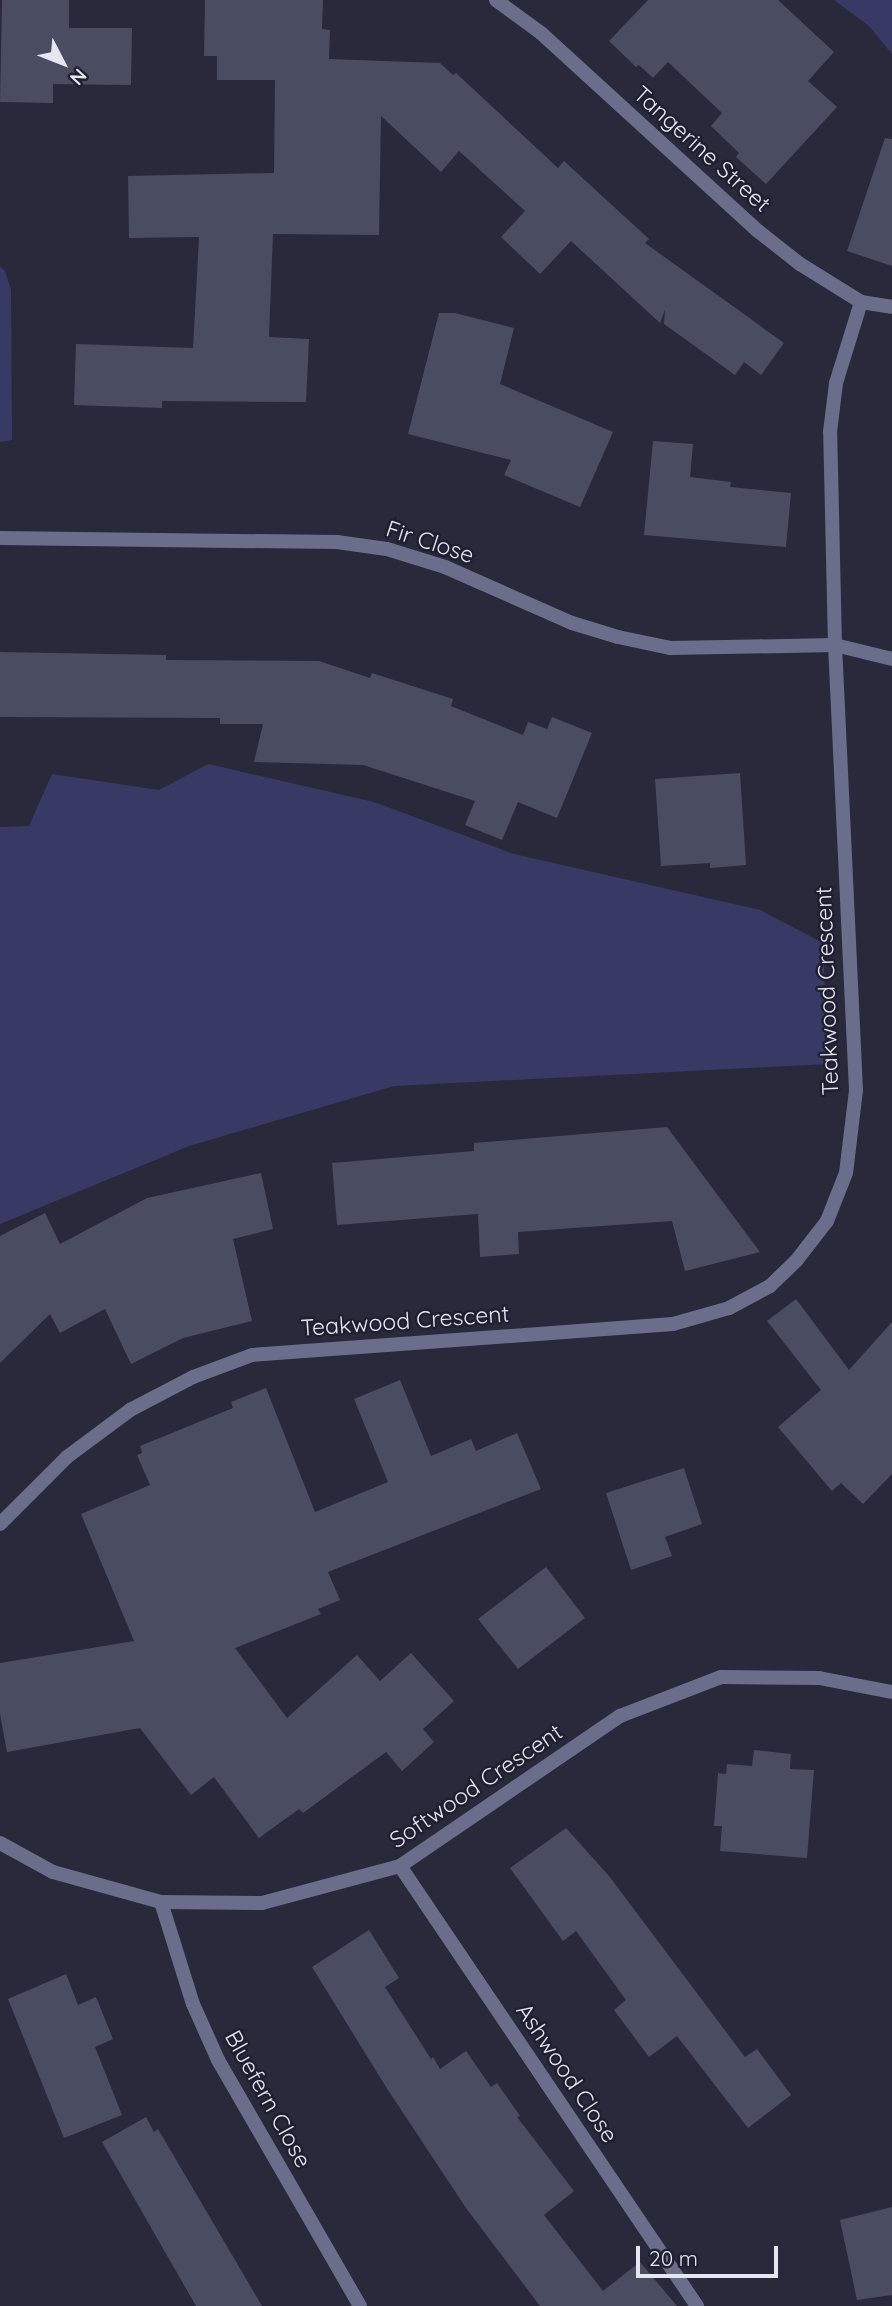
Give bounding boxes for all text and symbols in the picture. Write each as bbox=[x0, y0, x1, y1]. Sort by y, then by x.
north arrow bbox=[28, 28, 98, 98]
text: N bbox=[65, 64, 92, 90]
street label: Tangerine Street bbox=[628, 80, 776, 218]
street label: Fir Close bbox=[383, 515, 477, 569]
street label: Teakwood Crescent bbox=[810, 886, 844, 1096]
street label: Teakwood Crescent bbox=[300, 1300, 510, 1342]
street label: Softwood Crescent bbox=[384, 1718, 568, 1854]
street label: Ashwood Close bbox=[510, 1998, 624, 2148]
street label: Bluefern Close bbox=[219, 2026, 317, 2172]
scale bar bbox=[640, 2232, 782, 2276]
text: 20 m bbox=[649, 2245, 698, 2271]

